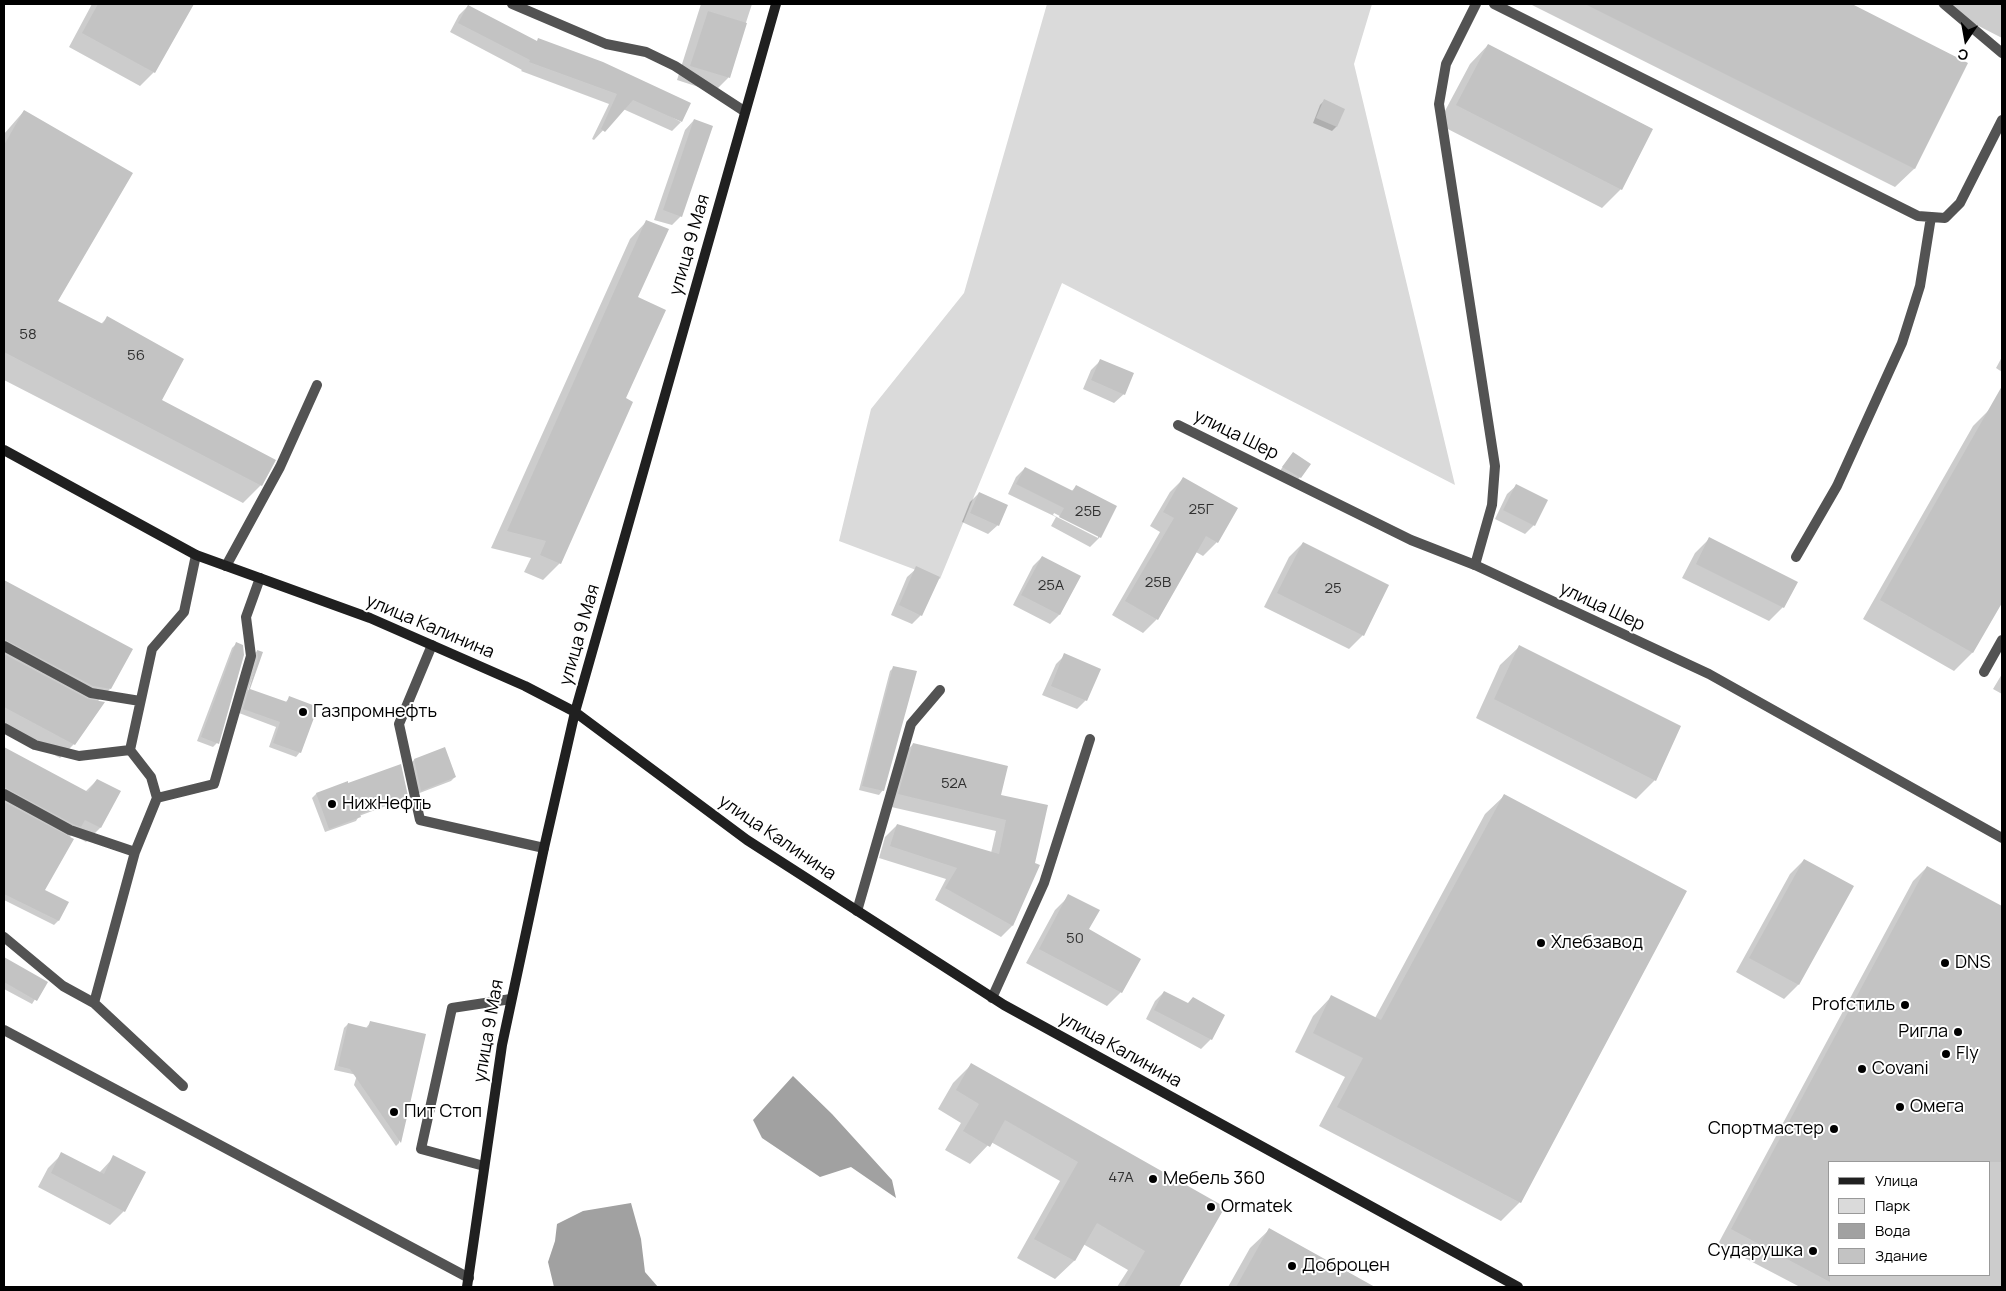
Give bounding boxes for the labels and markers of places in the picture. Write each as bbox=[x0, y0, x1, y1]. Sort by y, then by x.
place label: Газпромнефть bbox=[313, 701, 437, 723]
marker: Газпромнефть bbox=[297, 706, 309, 718]
place label: НижНефть bbox=[342, 793, 431, 815]
marker: НижНефть bbox=[326, 798, 338, 810]
place label: Хлебзавод bbox=[1551, 932, 1643, 954]
marker: Хлебзавод bbox=[1535, 937, 1547, 949]
place label: DNS bbox=[1955, 952, 1991, 974]
marker: DNS bbox=[1939, 957, 1951, 969]
place label: Profстиль bbox=[1812, 994, 1895, 1016]
marker: Profстиль bbox=[1899, 999, 1911, 1011]
place label: Ригла bbox=[1898, 1021, 1948, 1043]
marker: Ригла bbox=[1952, 1026, 1964, 1038]
place label: Fly bbox=[1956, 1043, 1979, 1065]
marker: Fly bbox=[1940, 1048, 1952, 1060]
place label: Covani bbox=[1872, 1058, 1929, 1080]
marker: Covani bbox=[1856, 1063, 1868, 1075]
place label: Омега bbox=[1910, 1096, 1964, 1118]
place label: Пит Стоп bbox=[404, 1101, 482, 1123]
marker: Омега bbox=[1894, 1101, 1906, 1113]
marker: Пит Стоп bbox=[388, 1106, 400, 1118]
place label: Спортмастер bbox=[1708, 1118, 1824, 1140]
marker: Спортмастер bbox=[1828, 1123, 1840, 1135]
place label: Мебель 360 bbox=[1163, 1168, 1265, 1190]
marker: Мебель 360 bbox=[1147, 1173, 1159, 1185]
place label: Ormatek bbox=[1221, 1196, 1292, 1218]
marker: Ormatek bbox=[1205, 1201, 1217, 1213]
place label: Сударушка bbox=[1708, 1240, 1803, 1262]
marker: Сударушка bbox=[1807, 1245, 1819, 1257]
place label: Доброцен bbox=[1302, 1255, 1390, 1277]
marker: Доброцен bbox=[1286, 1260, 1298, 1272]

